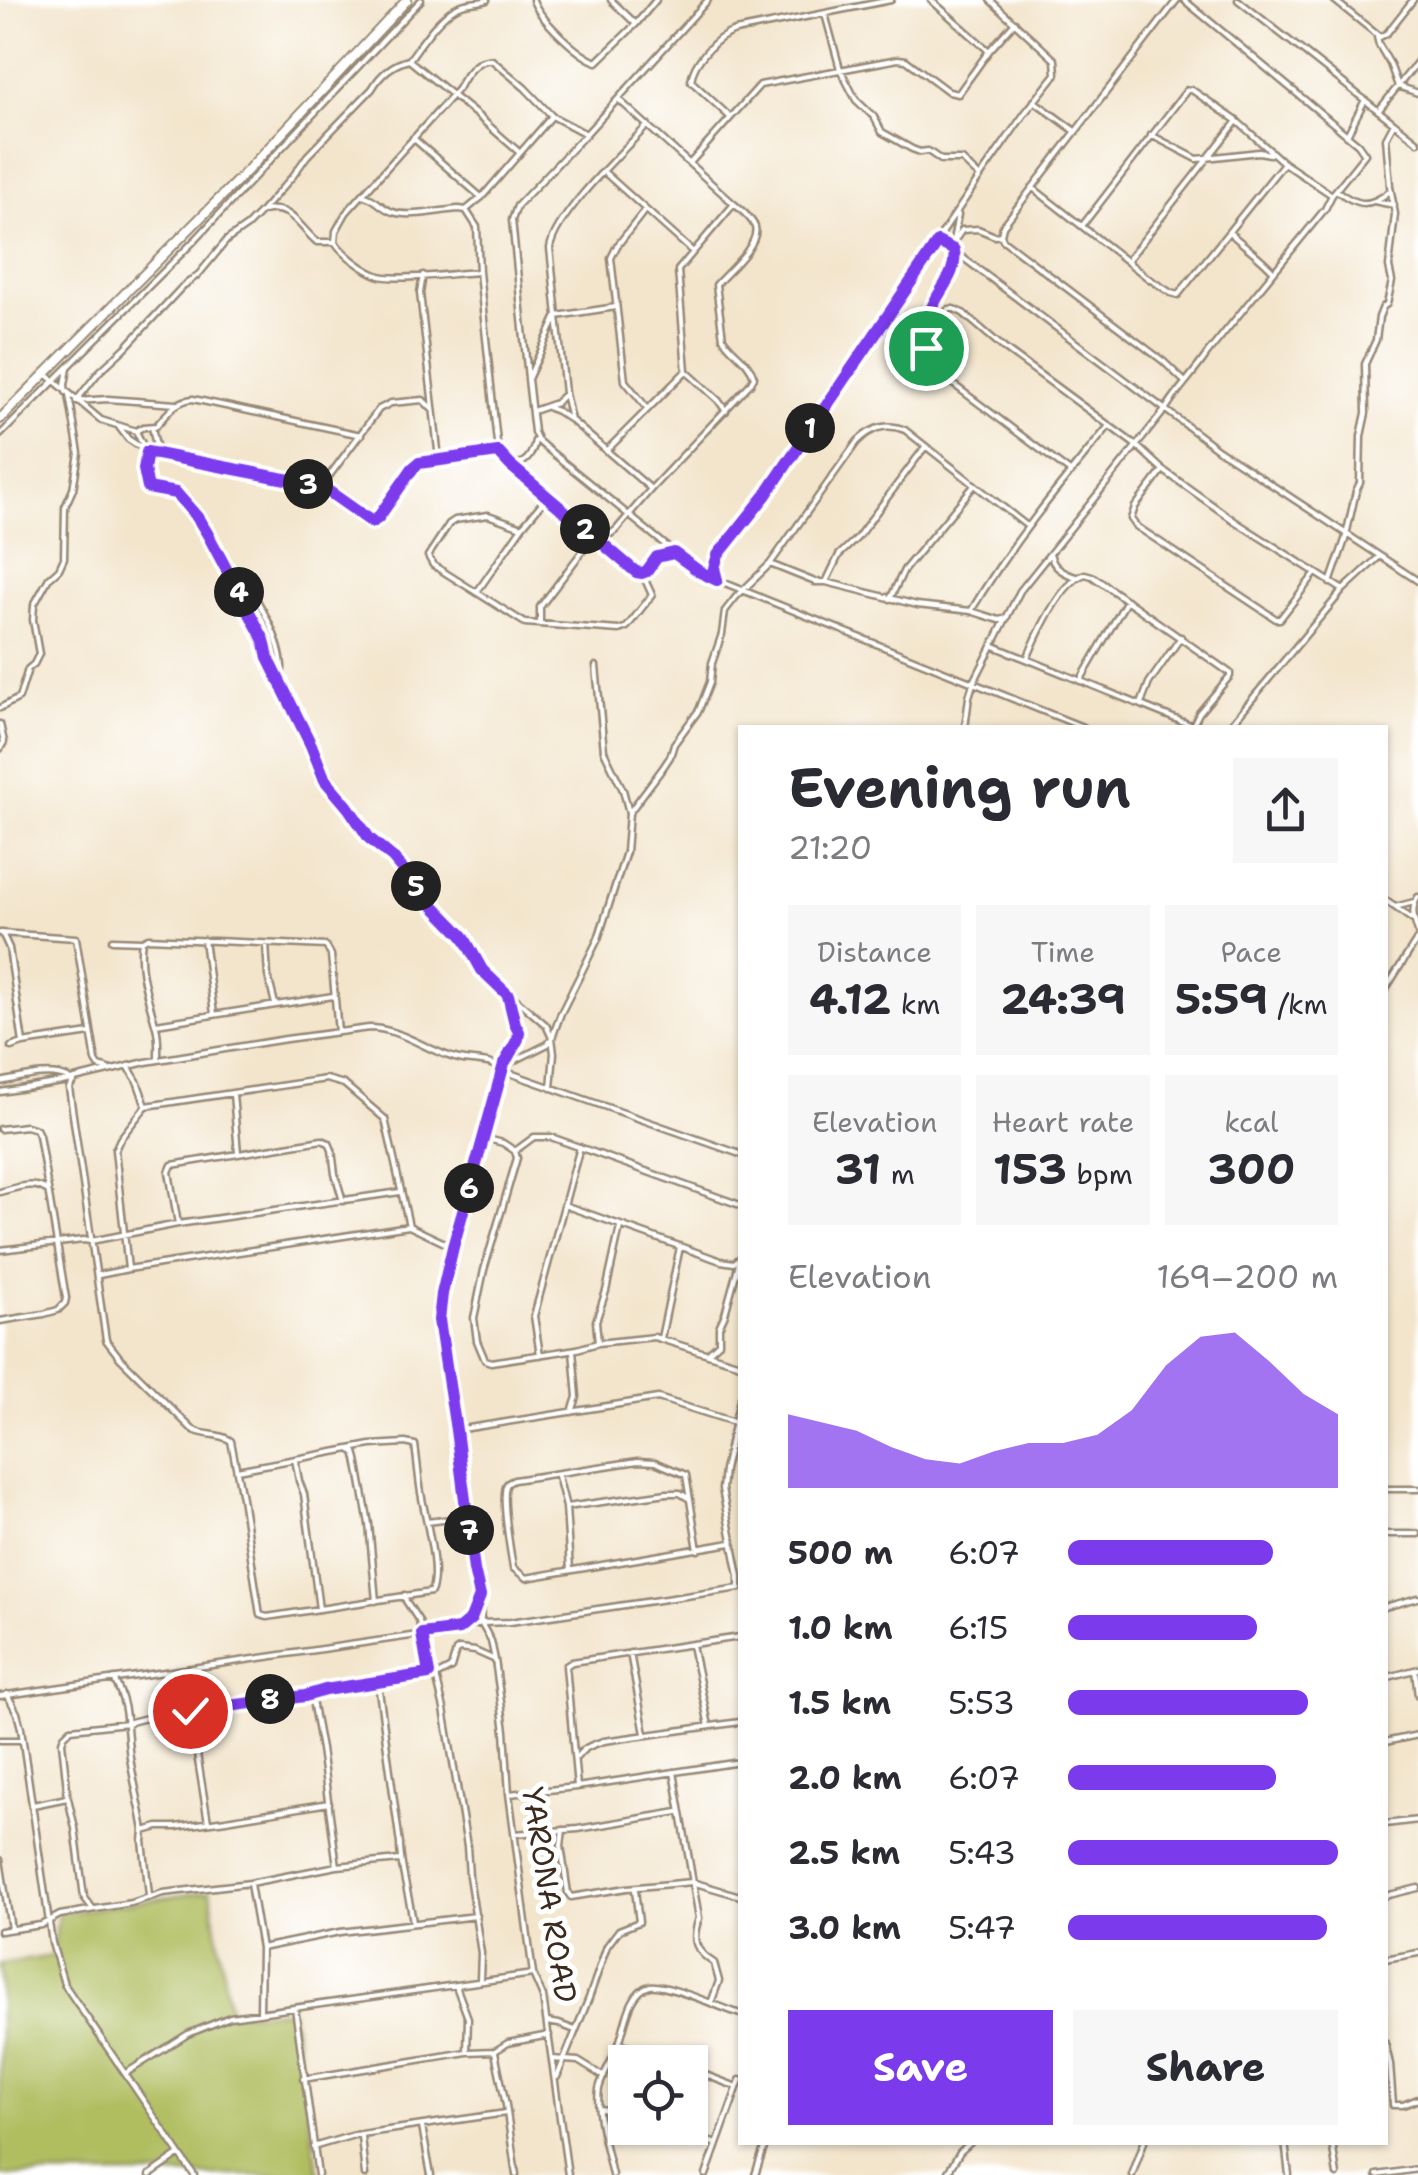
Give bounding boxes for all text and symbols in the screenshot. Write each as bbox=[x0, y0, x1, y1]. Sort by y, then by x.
pin bbox=[884, 306, 969, 391]
icon: arrive bbox=[899, 321, 954, 376]
pin: 1 bbox=[785, 403, 835, 453]
text: 1 bbox=[804, 409, 816, 447]
pin: 3 bbox=[283, 459, 333, 509]
text: 3 bbox=[298, 465, 318, 503]
pin: 2 bbox=[560, 504, 610, 554]
text: 2 bbox=[575, 510, 595, 548]
pin: 4 bbox=[214, 567, 264, 617]
text: 4 bbox=[229, 573, 249, 611]
text: Evening run bbox=[788, 751, 1131, 825]
button: share bbox=[1233, 758, 1338, 863]
text: 21:20 bbox=[788, 826, 872, 869]
pin: 5 bbox=[391, 861, 441, 911]
text: 5 bbox=[407, 867, 425, 905]
text: Distance bbox=[817, 933, 932, 971]
text: Time bbox=[1031, 933, 1095, 971]
text: Pace bbox=[1221, 933, 1282, 971]
text: 4.12 bbox=[809, 971, 891, 1027]
text: 24:39 bbox=[1000, 971, 1126, 1027]
text: 5:59 bbox=[1175, 971, 1268, 1027]
text: km bbox=[891, 985, 940, 1023]
text: /km bbox=[1268, 985, 1328, 1023]
text: Elevation bbox=[812, 1103, 937, 1141]
text: Heart rate bbox=[992, 1103, 1134, 1141]
text: kcal bbox=[1224, 1103, 1279, 1141]
text: 31 bbox=[835, 1141, 881, 1197]
text: 153 bbox=[993, 1141, 1067, 1197]
text: 300 bbox=[1207, 1141, 1295, 1197]
text: m bbox=[881, 1155, 915, 1193]
text: bpm bbox=[1067, 1155, 1133, 1193]
pin: 6 bbox=[444, 1163, 494, 1213]
text: 6 bbox=[459, 1169, 479, 1207]
text: Elevation bbox=[788, 1255, 931, 1298]
text: 169–200 m bbox=[1157, 1255, 1338, 1298]
pin: 7 bbox=[444, 1505, 494, 1555]
text: 7 bbox=[459, 1511, 479, 1549]
text: 500 m bbox=[788, 1531, 893, 1574]
text: 6:07 bbox=[948, 1531, 1020, 1574]
text: 1.0 km bbox=[788, 1606, 893, 1649]
text: 6:15 bbox=[948, 1606, 1008, 1649]
pin bbox=[148, 1669, 233, 1754]
pin: 8 bbox=[245, 1674, 295, 1724]
text: 8 bbox=[260, 1680, 280, 1718]
text: 1.5 km bbox=[788, 1681, 891, 1724]
text: 5:53 bbox=[948, 1681, 1015, 1724]
icon: check bbox=[163, 1684, 218, 1739]
text: 2.0 km bbox=[788, 1756, 902, 1799]
text: 6:07 bbox=[948, 1756, 1020, 1799]
street label: YARONA ROAD bbox=[512, 1784, 587, 2006]
text: 2.5 km bbox=[788, 1831, 900, 1874]
text: 5:43 bbox=[948, 1831, 1016, 1874]
text: 3.0 km bbox=[788, 1906, 901, 1949]
text: 5:47 bbox=[948, 1906, 1016, 1949]
button: Save bbox=[788, 2010, 1053, 2125]
button: Share bbox=[1073, 2010, 1338, 2125]
map controls bbox=[608, 2045, 708, 2145]
button: locate bbox=[608, 2045, 708, 2145]

